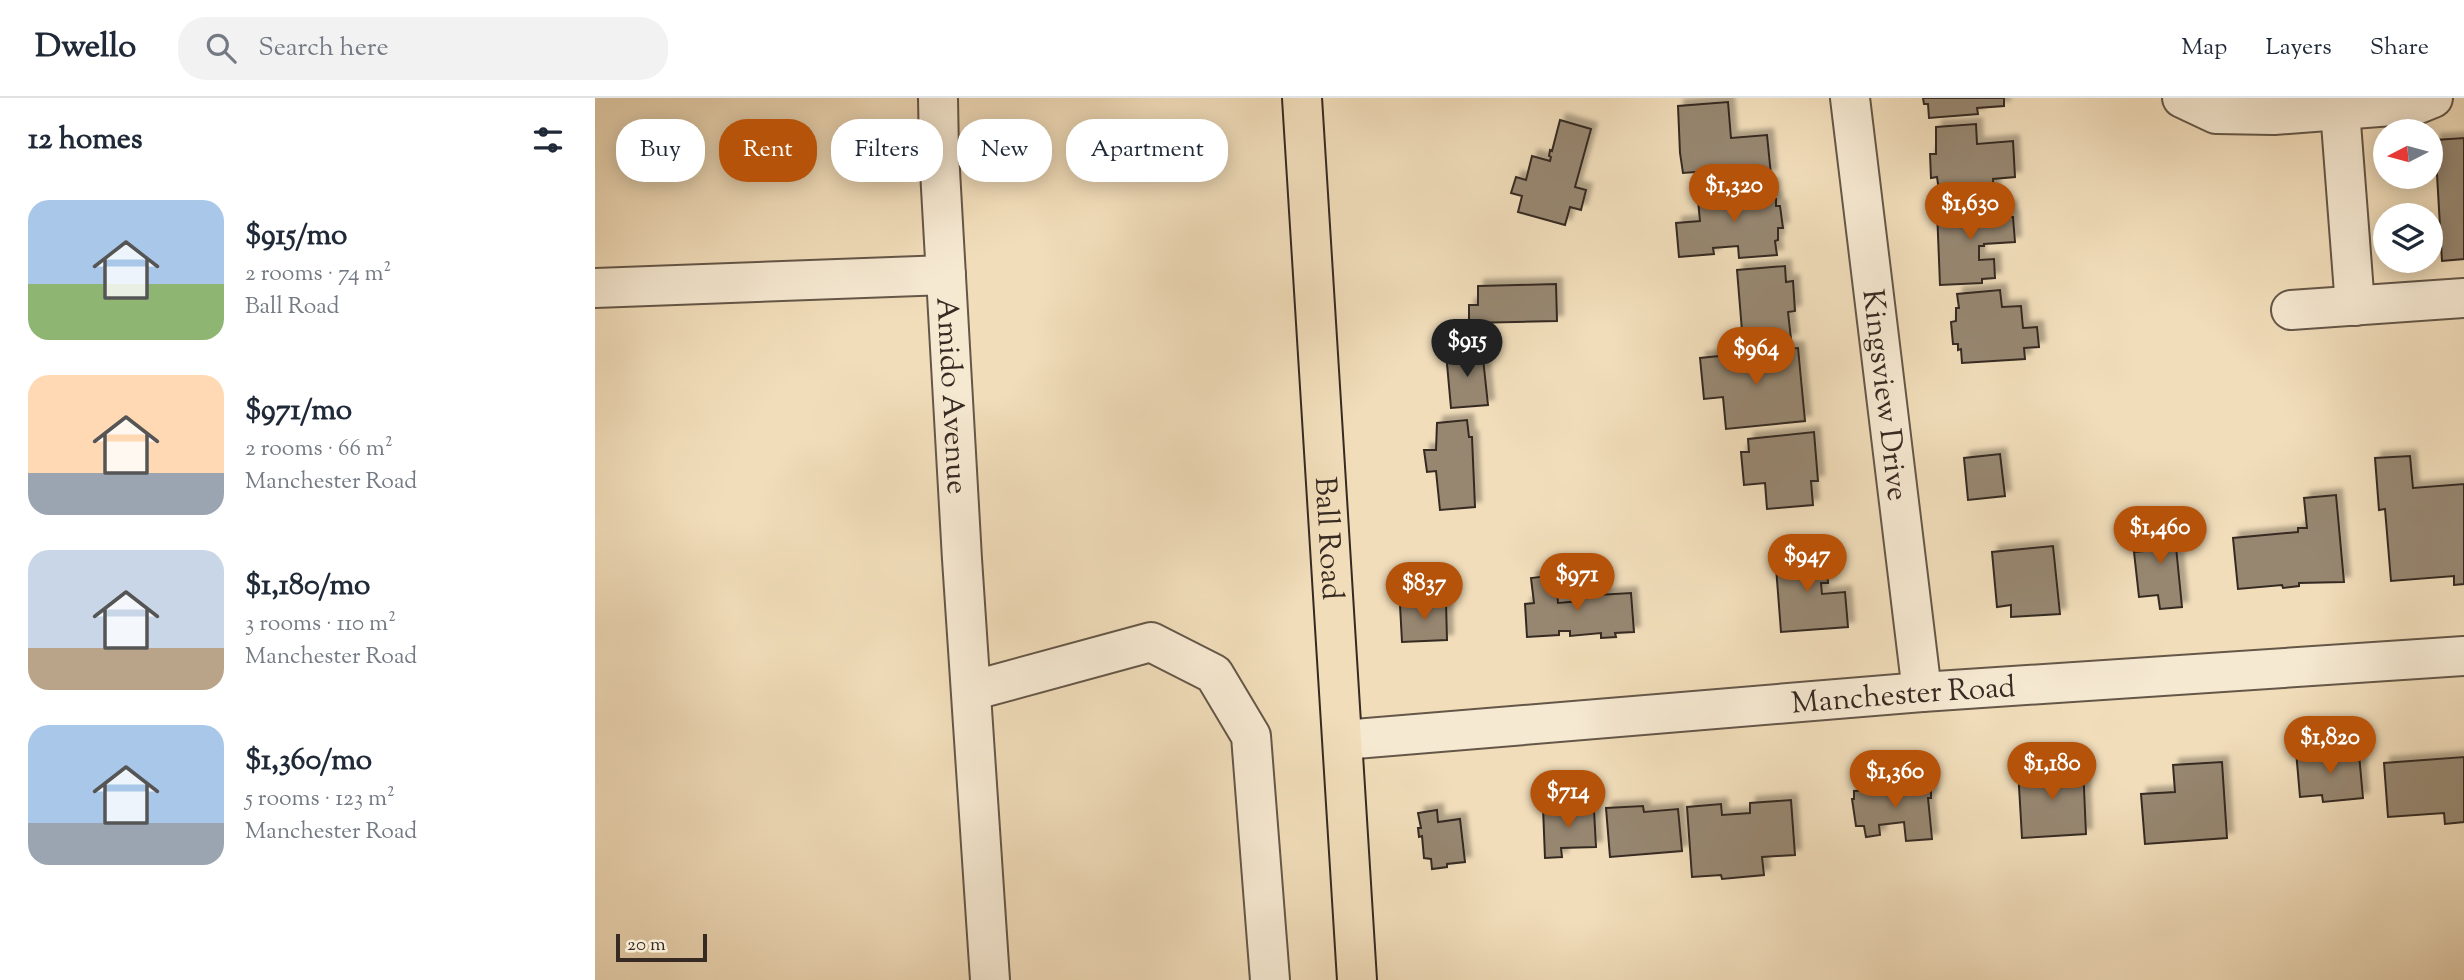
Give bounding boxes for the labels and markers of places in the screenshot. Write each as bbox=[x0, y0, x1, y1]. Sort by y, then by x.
pin: $1,320 bbox=[1677, 164, 1791, 224]
pin: $1,630 bbox=[1913, 183, 2027, 242]
pin: $915 bbox=[1426, 320, 1508, 379]
pin: $964 bbox=[1715, 328, 1797, 387]
pin: $1,460 bbox=[2103, 506, 2217, 566]
pin: $947 bbox=[1766, 534, 1848, 594]
pin: $971 bbox=[1536, 554, 1618, 613]
pin: $837 bbox=[1383, 562, 1465, 622]
pin: $1,820 bbox=[2273, 716, 2387, 776]
pin: $1,180 bbox=[1995, 742, 2109, 802]
pin: $1,360 bbox=[1838, 750, 1952, 810]
pin: $714 bbox=[1527, 770, 1609, 830]

